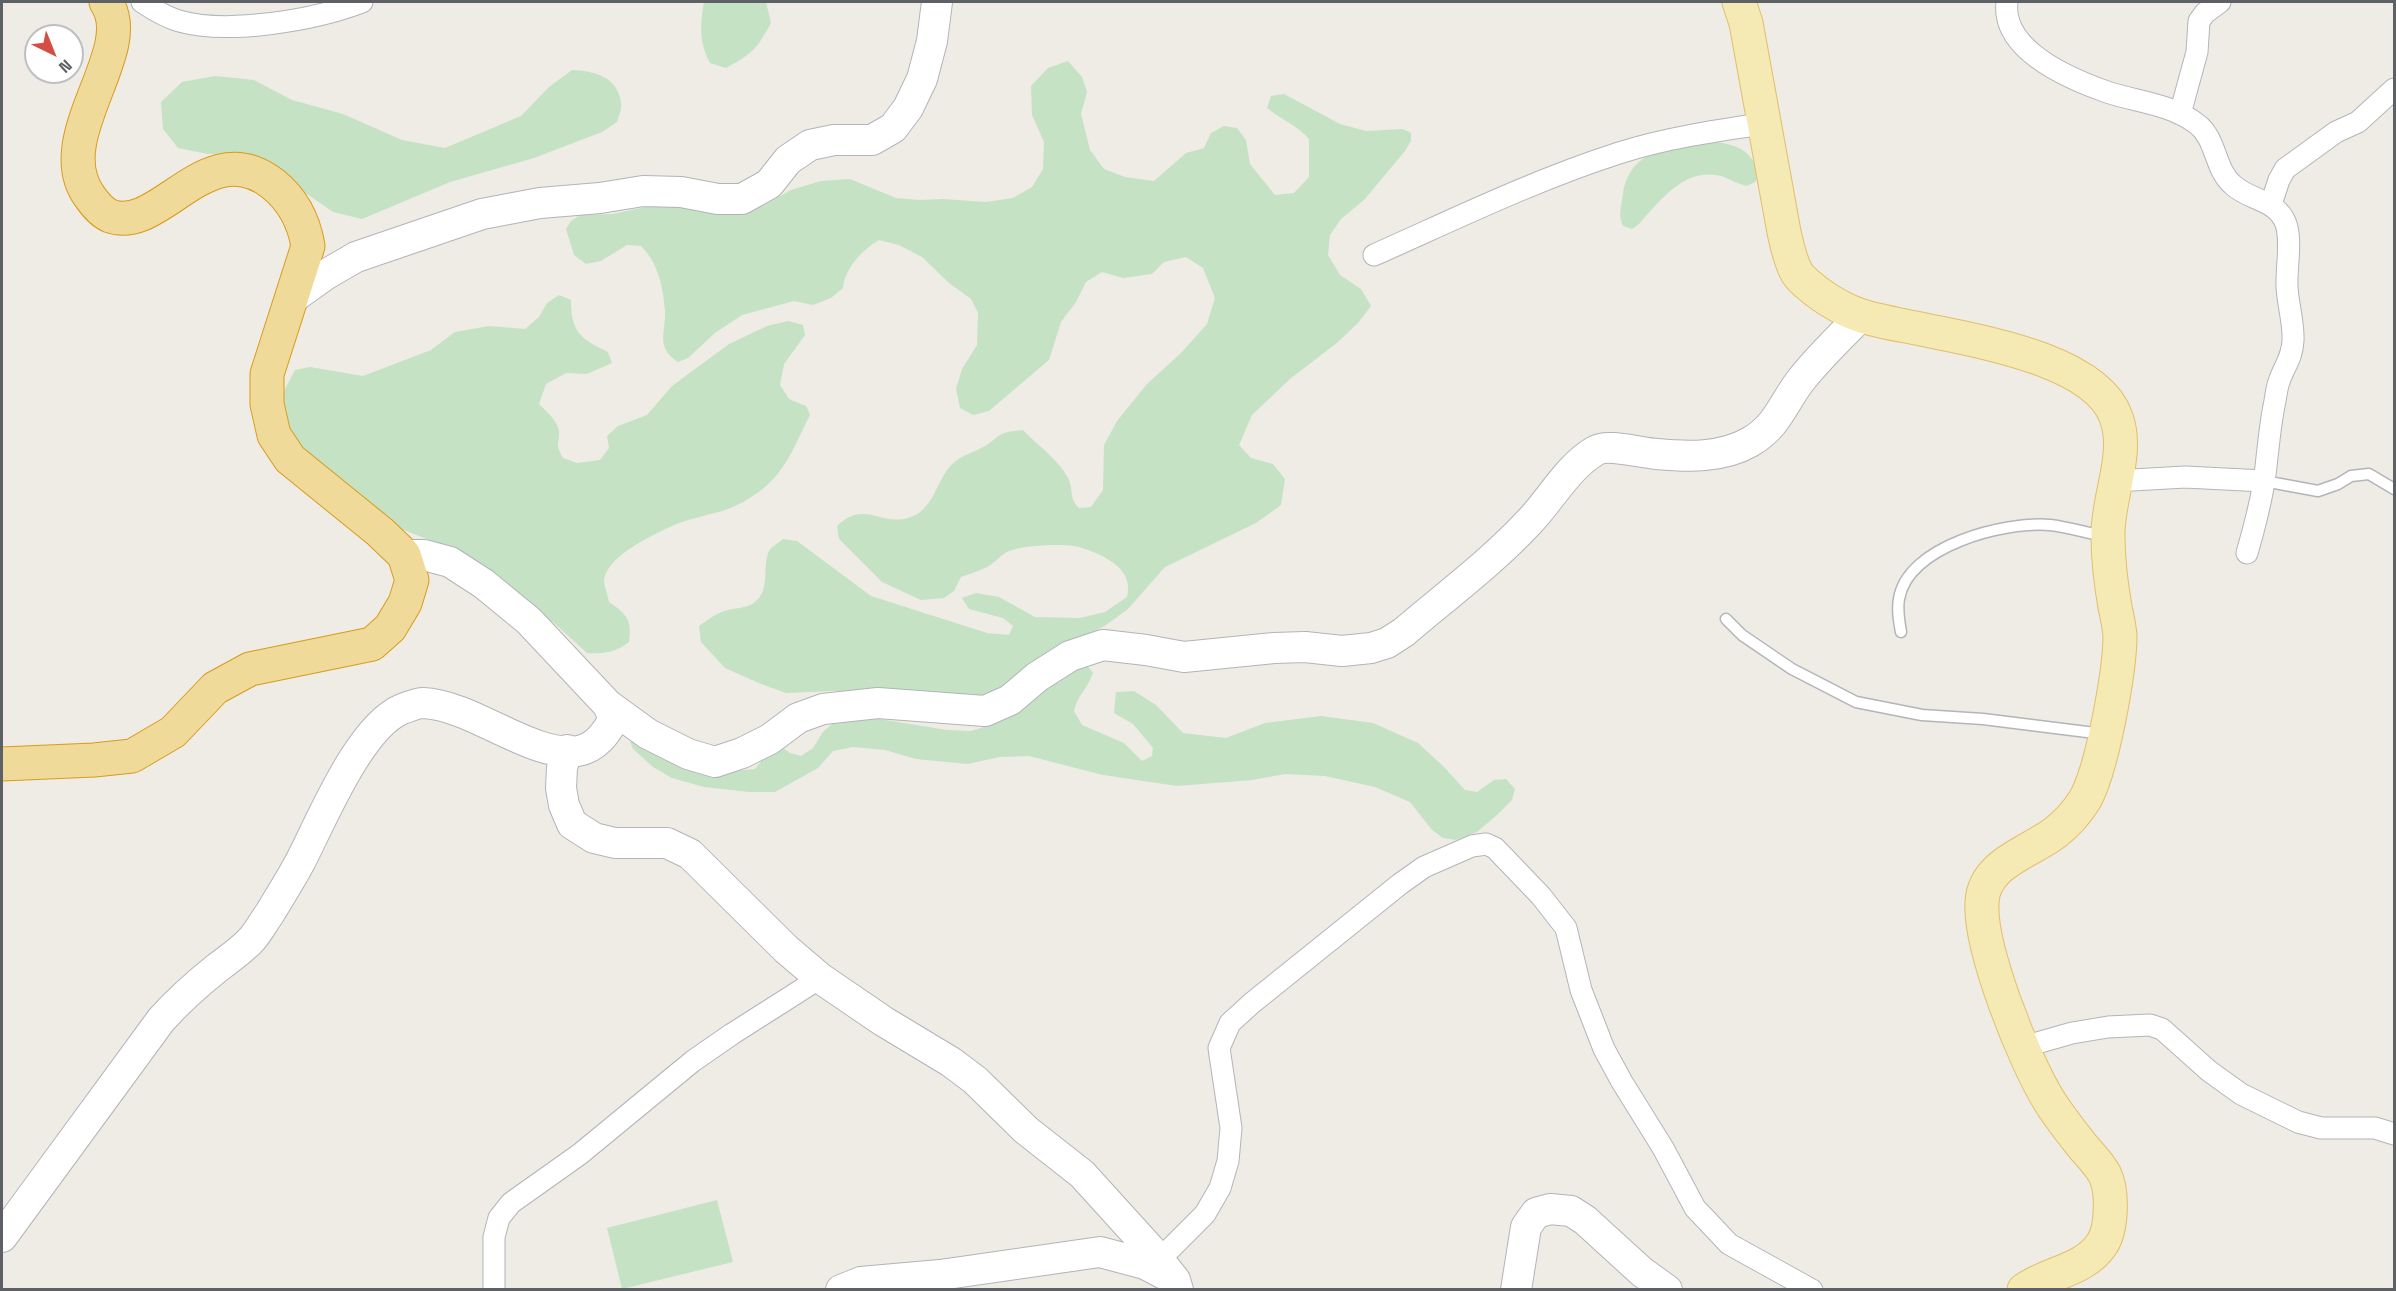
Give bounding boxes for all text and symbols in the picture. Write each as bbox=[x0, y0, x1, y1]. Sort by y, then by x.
north arrow bbox=[24, 24, 84, 84]
text: N bbox=[54, 55, 76, 77]

